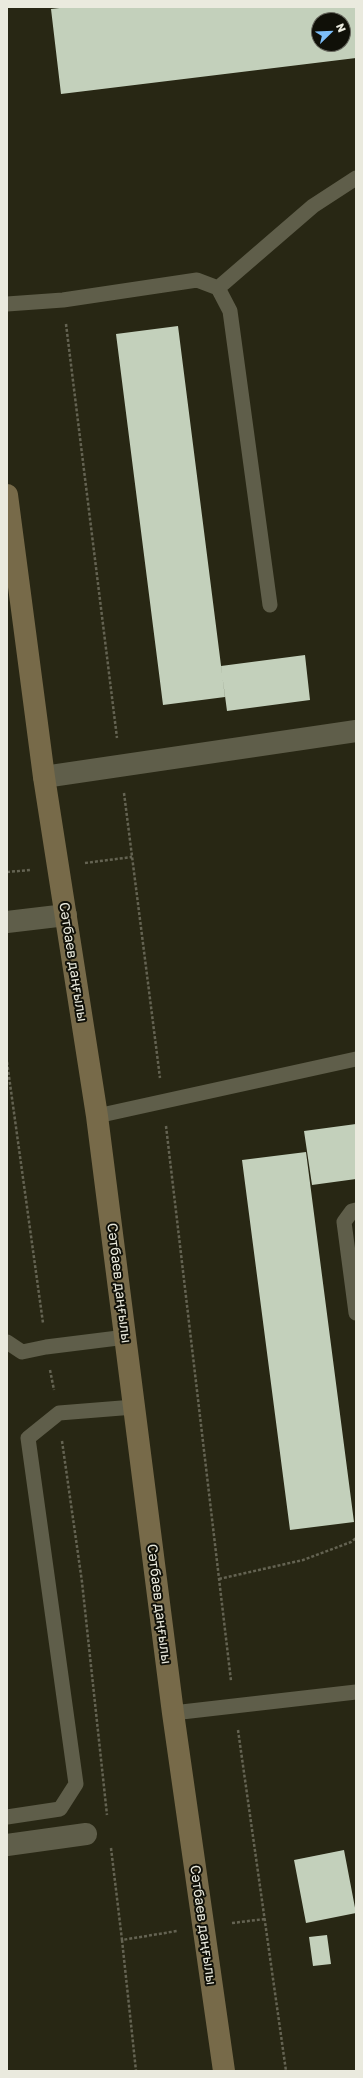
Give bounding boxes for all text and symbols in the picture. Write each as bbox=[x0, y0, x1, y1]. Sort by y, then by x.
north arrow bbox=[311, 12, 351, 52]
text: N bbox=[334, 21, 349, 34]
street label: Сәтбаев даңғылы bbox=[55, 901, 91, 1023]
street label: Сәтбаев даңғылы bbox=[103, 1222, 135, 1344]
street label: Сәтбаев даңғылы bbox=[143, 1543, 175, 1665]
street label: Сәтбаев даңғылы bbox=[186, 1864, 220, 1986]

